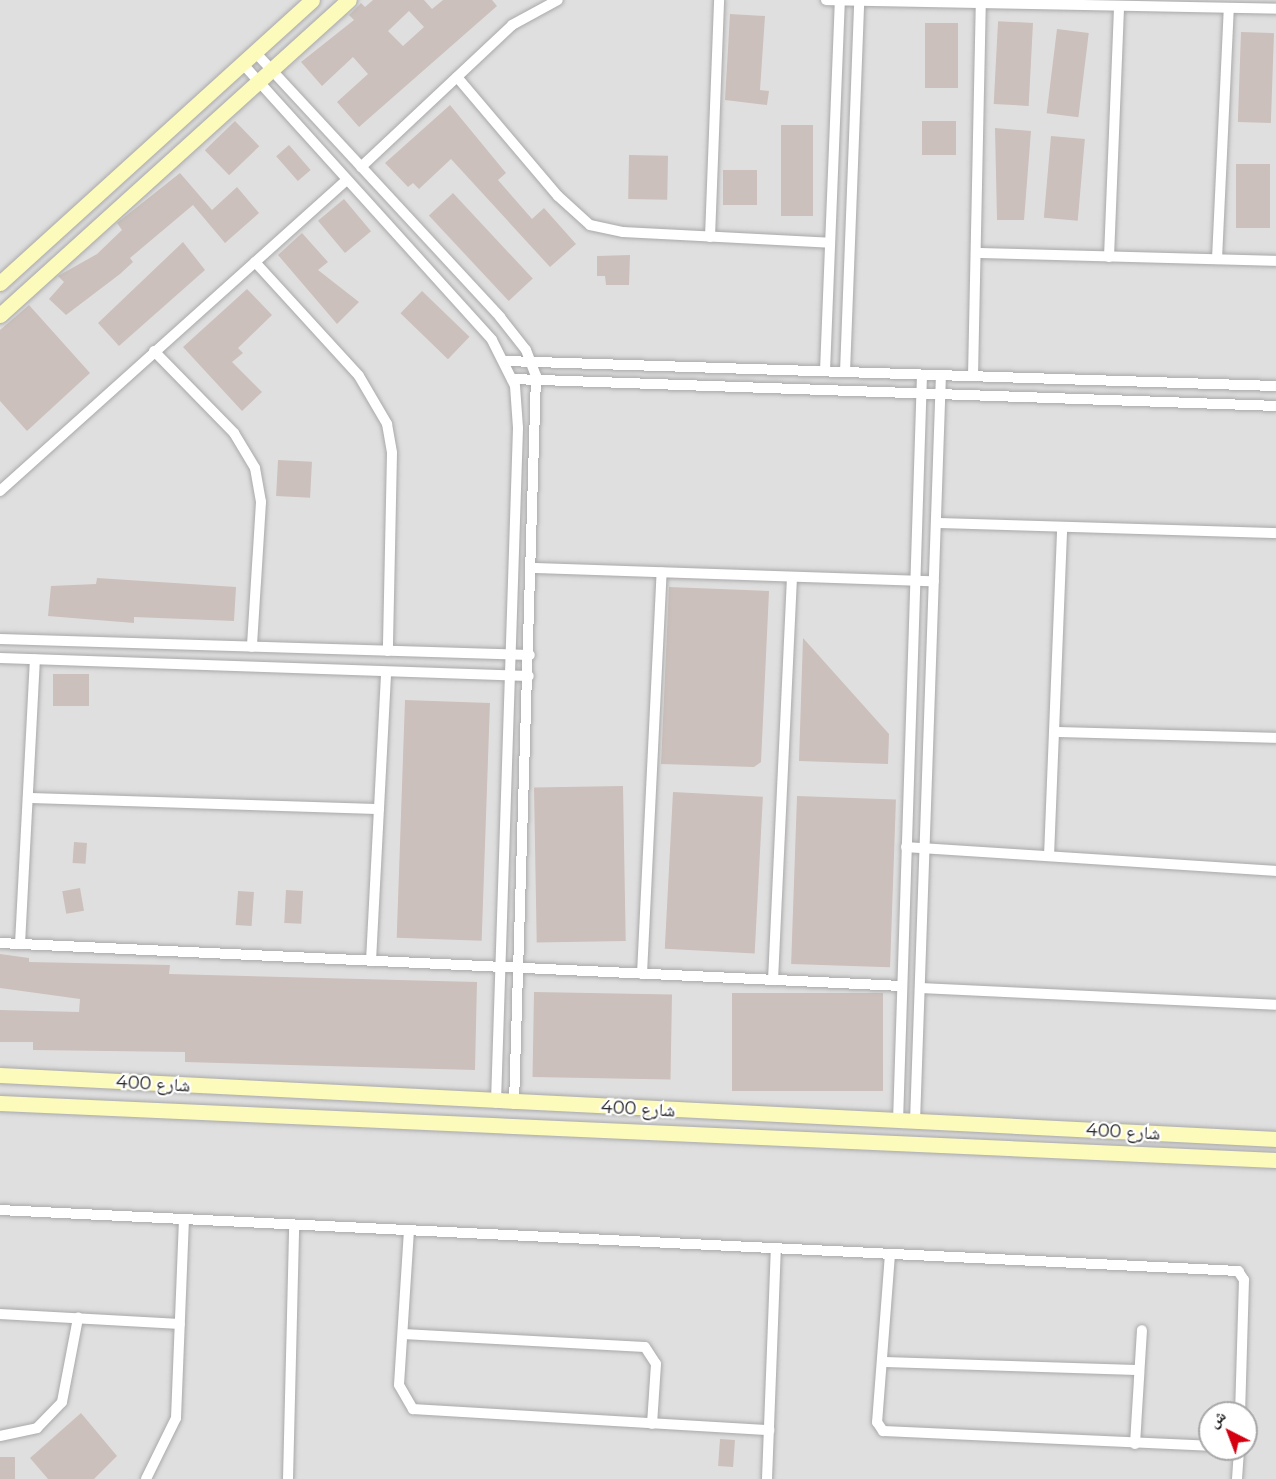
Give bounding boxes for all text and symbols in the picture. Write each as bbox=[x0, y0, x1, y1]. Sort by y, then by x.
street label: شارع 400 bbox=[115, 1071, 191, 1097]
street label: شارع 400 bbox=[600, 1096, 676, 1122]
street label: شارع 400 bbox=[1085, 1119, 1161, 1145]
north arrow bbox=[1198, 1401, 1258, 1461]
text: ش bbox=[1204, 1406, 1230, 1431]

